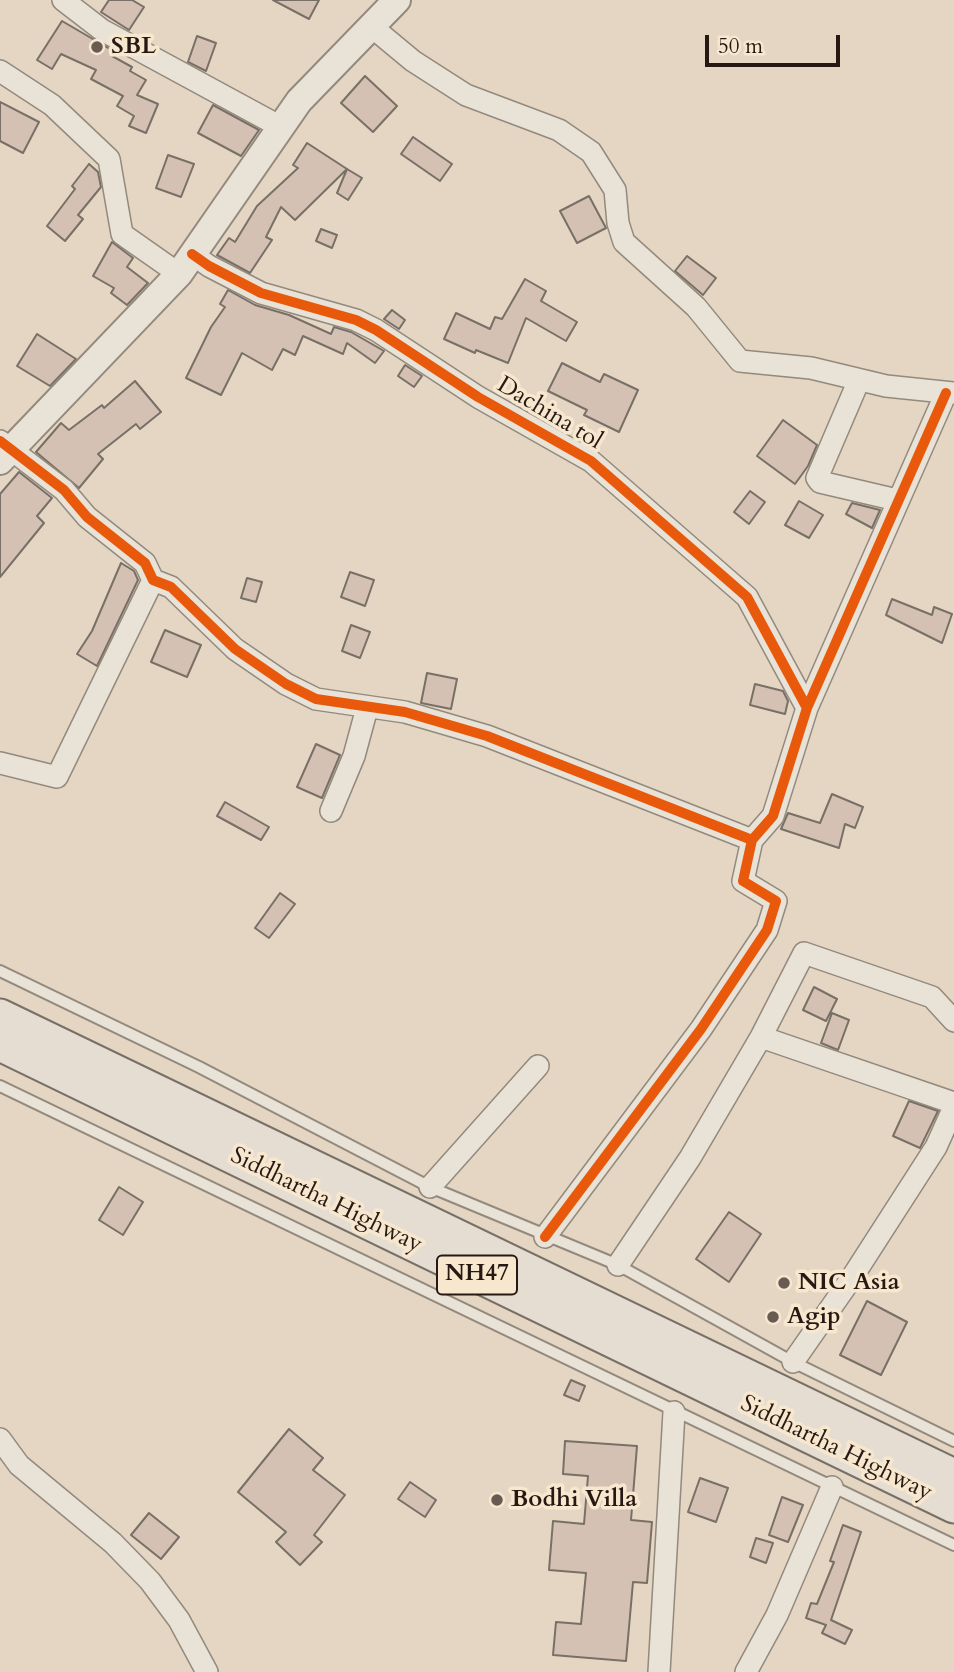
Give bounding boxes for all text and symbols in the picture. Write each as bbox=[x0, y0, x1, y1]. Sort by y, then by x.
scale bar bbox=[709, 21, 844, 65]
text: 50 m bbox=[718, 32, 763, 61]
place label: SBL bbox=[111, 33, 156, 61]
marker: SBL bbox=[89, 39, 105, 55]
street label: Dachina tol bbox=[491, 371, 607, 457]
street label: Siddhartha Highway bbox=[225, 1142, 427, 1260]
road number: NH47 bbox=[437, 1256, 517, 1294]
place label: NIC Asia bbox=[798, 1269, 900, 1297]
marker: NIC Asia bbox=[776, 1275, 792, 1291]
place label: Agip bbox=[787, 1303, 841, 1331]
marker: Agip bbox=[765, 1309, 781, 1325]
street label: Siddhartha Highway bbox=[735, 1390, 937, 1508]
place label: Bodhi Villa bbox=[511, 1486, 637, 1514]
marker: Bodhi Villa bbox=[489, 1492, 505, 1508]

